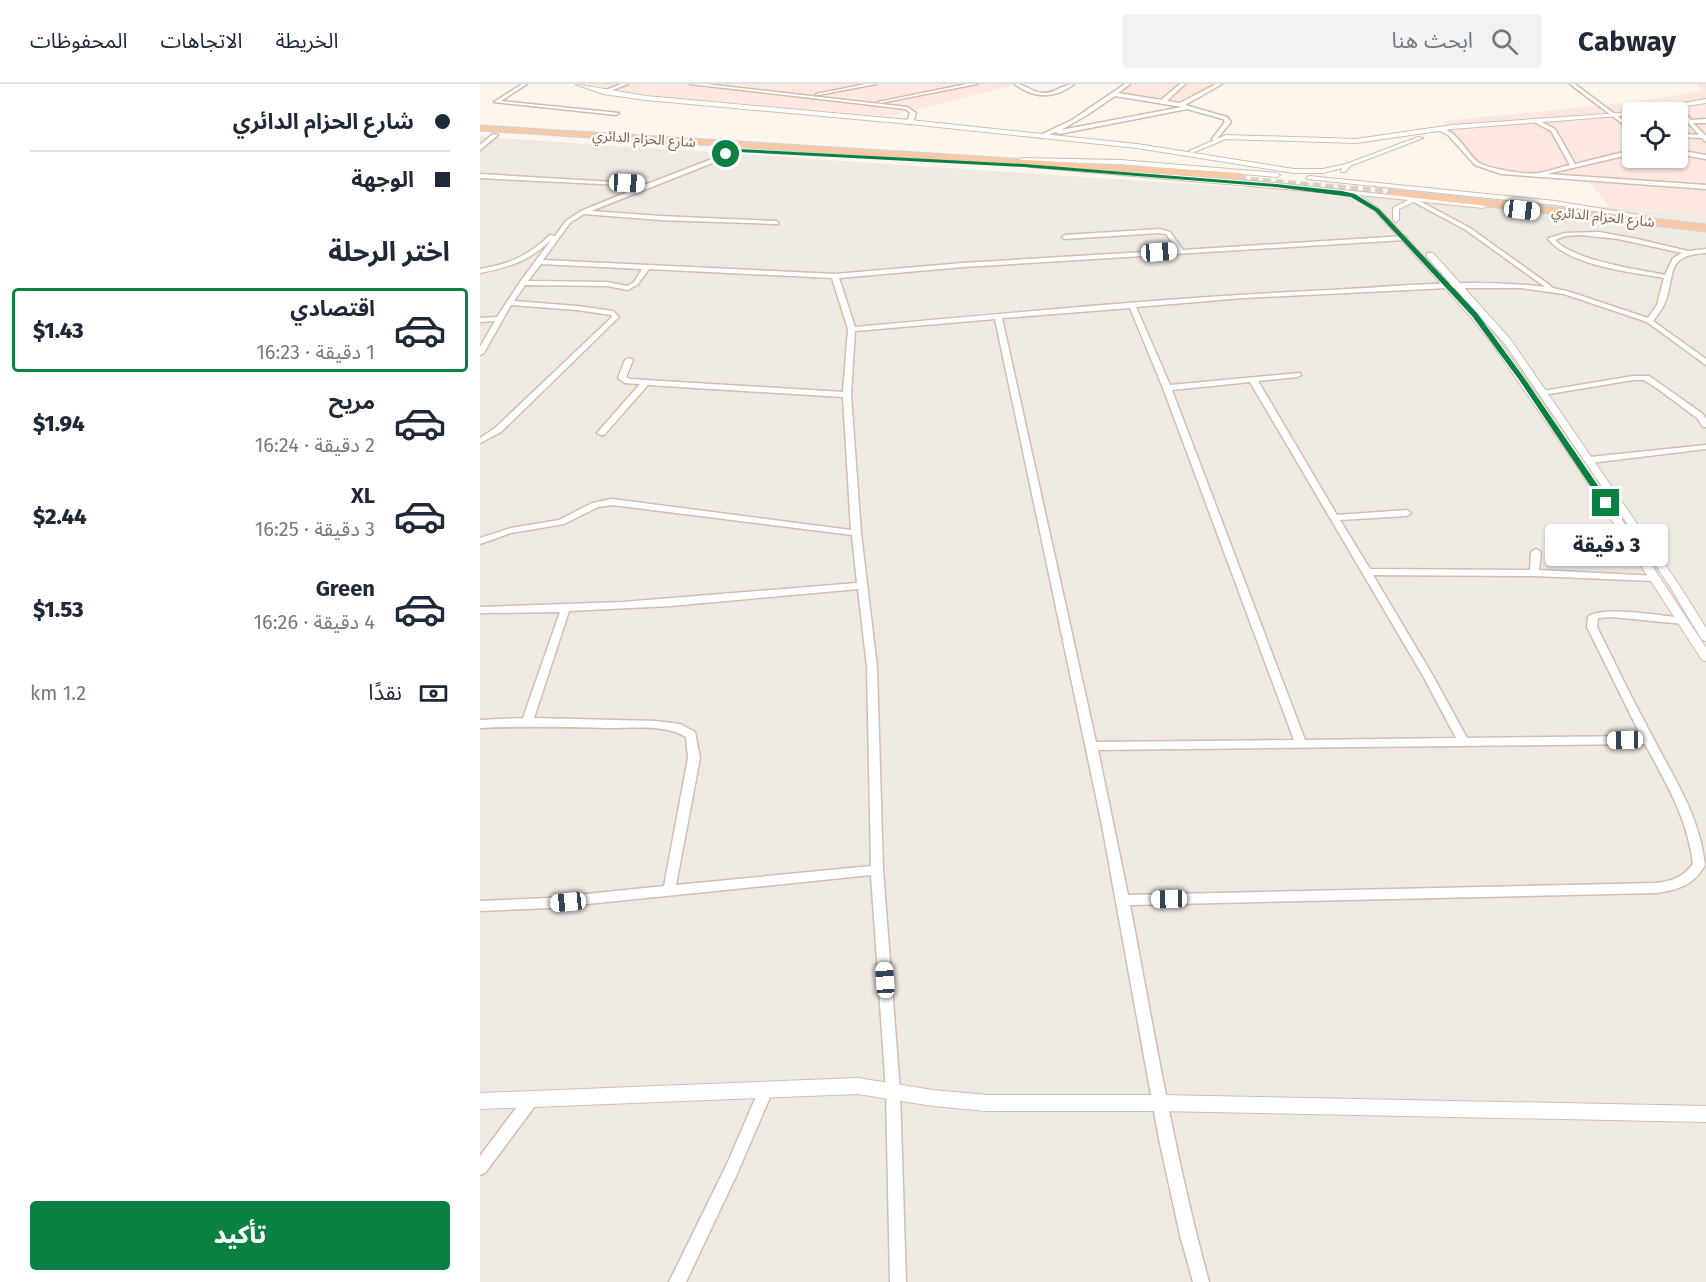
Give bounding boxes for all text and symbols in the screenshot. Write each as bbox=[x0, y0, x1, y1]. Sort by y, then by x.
search box bbox=[1122, 14, 1542, 68]
icon: search bbox=[1488, 25, 1521, 58]
text: Cabway bbox=[1578, 25, 1676, 58]
text: ابحث هنا bbox=[1391, 27, 1473, 54]
text: المحفوظات bbox=[30, 28, 127, 54]
text: الاتجاهات bbox=[160, 28, 242, 54]
text: الخريطة bbox=[275, 28, 338, 54]
map controls bbox=[1622, 102, 1688, 168]
button: locate bbox=[1622, 102, 1688, 168]
text: شارع الحزام الدائري bbox=[233, 108, 414, 135]
street label: شارع الحزام الدائري bbox=[592, 127, 696, 153]
route start bbox=[712, 140, 739, 167]
text: الوجهة bbox=[351, 166, 414, 193]
car bbox=[609, 173, 645, 193]
car bbox=[1503, 199, 1541, 221]
street label: شارع الحزام الدائري bbox=[1550, 203, 1655, 233]
text: اختر الرحلة bbox=[328, 236, 450, 268]
car bbox=[1140, 242, 1178, 262]
text: اقتصادي bbox=[290, 295, 375, 322]
icon: car bbox=[393, 303, 447, 357]
text: $1.43 bbox=[33, 317, 84, 344]
text: 1 دقيقة · 16:23 bbox=[256, 340, 375, 364]
text: مريح bbox=[329, 388, 375, 415]
icon: car bbox=[393, 396, 447, 450]
text: $1.94 bbox=[33, 410, 85, 437]
text: 2 دقيقة · 16:24 bbox=[255, 433, 375, 457]
text: XL bbox=[351, 482, 375, 509]
icon: car bbox=[393, 489, 447, 543]
route end bbox=[1592, 489, 1619, 516]
text: $2.44 bbox=[33, 503, 87, 530]
text: 3 دقيقة · 16:25 bbox=[255, 517, 375, 541]
callout: 3 دقيقة bbox=[1544, 524, 1668, 566]
text: 3 دقيقة bbox=[1573, 533, 1640, 557]
text: Green bbox=[316, 575, 375, 602]
icon: car bbox=[393, 582, 447, 636]
text: $1.53 bbox=[33, 596, 84, 623]
text: 4 دقيقة · 16:26 bbox=[253, 610, 375, 634]
icon: cash bbox=[417, 677, 450, 710]
text: نقدًا bbox=[368, 679, 402, 706]
text: 1.2 km bbox=[30, 681, 86, 705]
car bbox=[1607, 731, 1643, 749]
car bbox=[1151, 890, 1187, 908]
car bbox=[549, 891, 587, 913]
car bbox=[875, 961, 895, 999]
button: تأكيد bbox=[30, 1201, 450, 1270]

